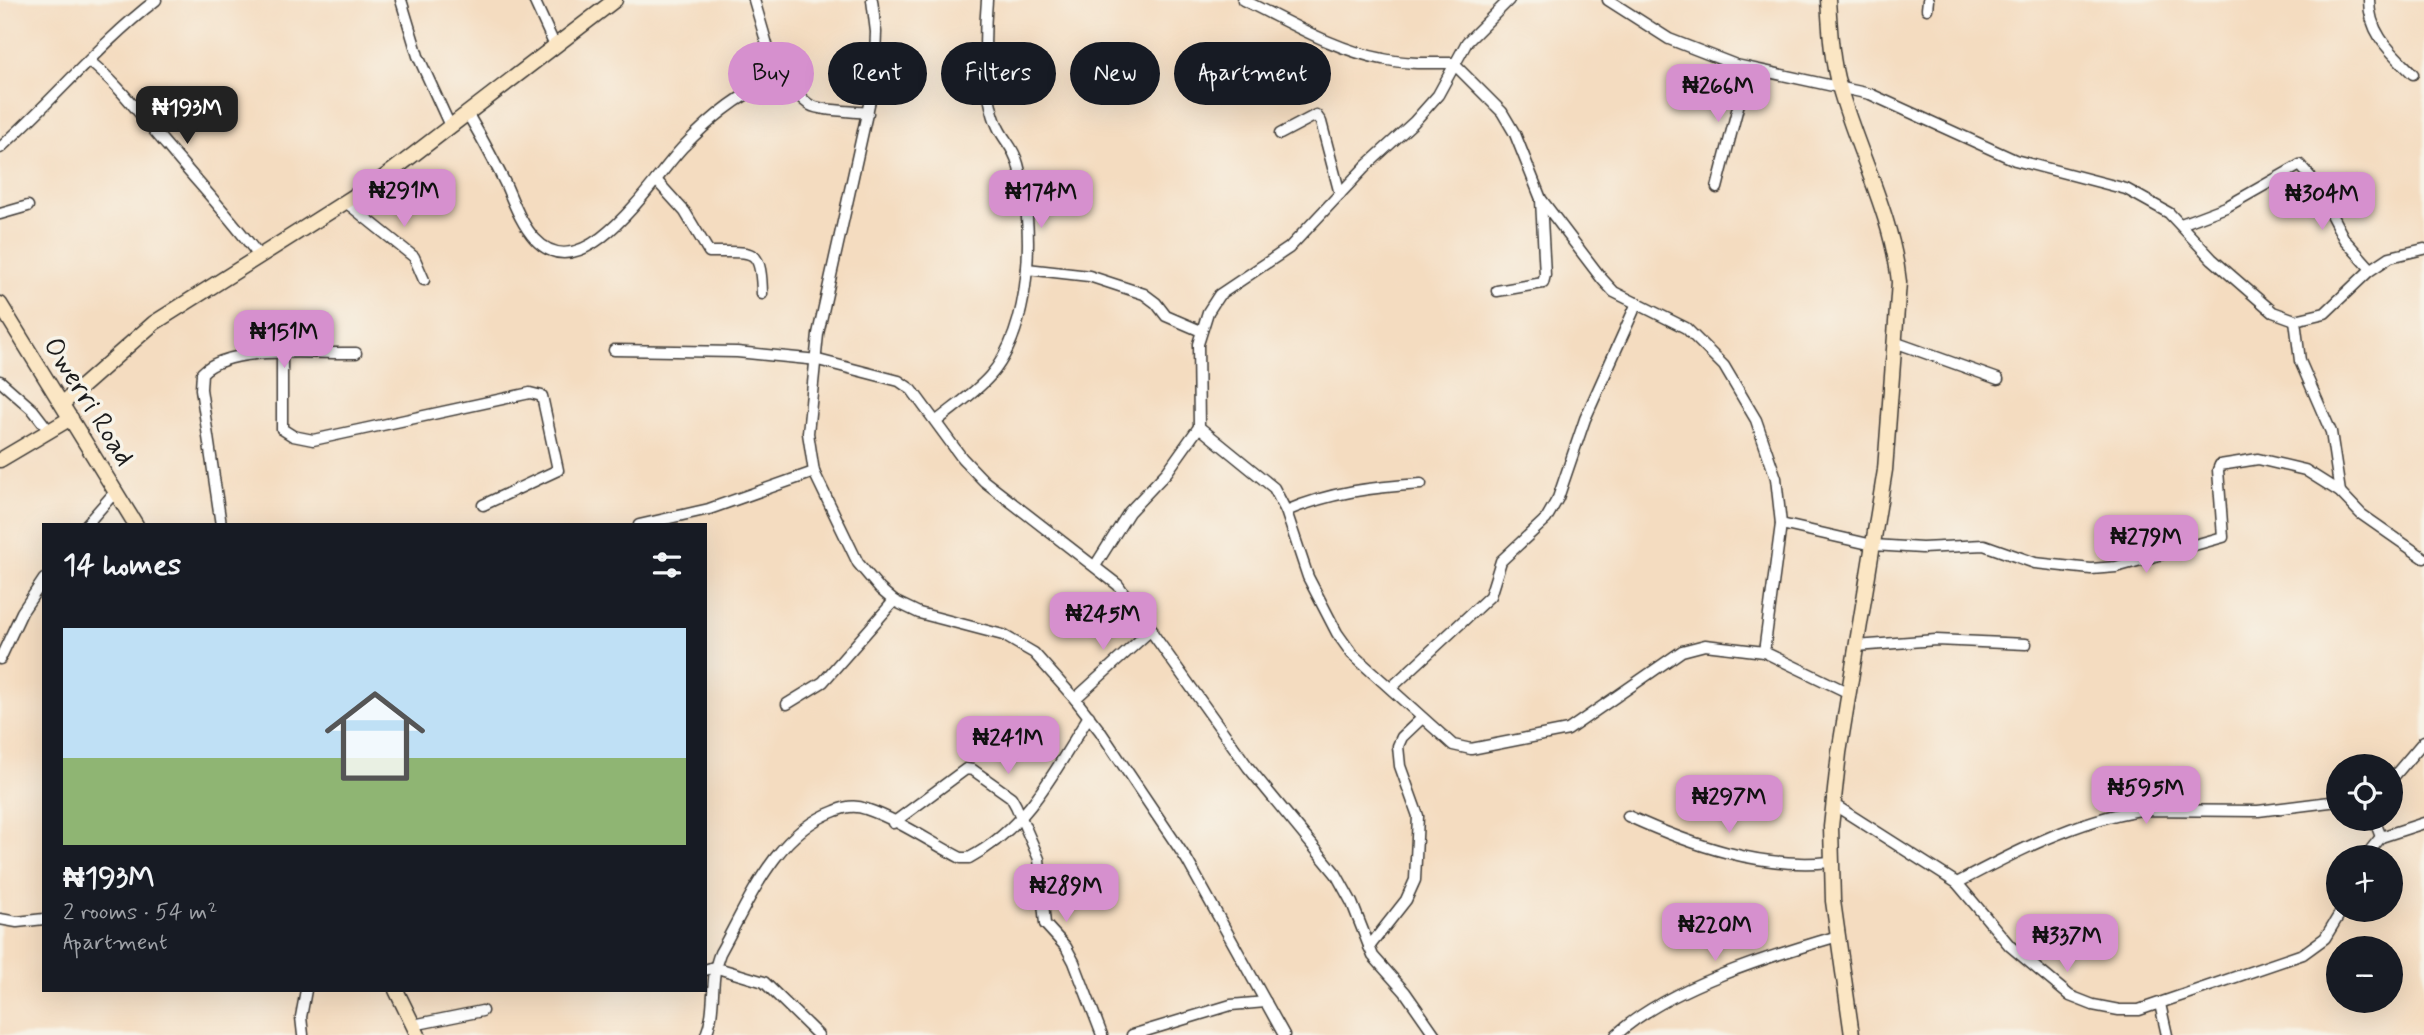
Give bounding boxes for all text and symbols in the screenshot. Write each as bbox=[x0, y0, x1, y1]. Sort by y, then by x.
chip: Buy bbox=[728, 42, 814, 105]
chip: Rent bbox=[828, 42, 927, 105]
chip: Filters bbox=[941, 42, 1056, 105]
chip: New bbox=[1070, 42, 1160, 105]
chip: Apartment bbox=[1174, 42, 1331, 105]
pin: ₦266M bbox=[1669, 64, 1767, 124]
text: ₦266M bbox=[1682, 72, 1754, 102]
pin: ₦193M bbox=[138, 86, 236, 146]
text: ₦193M bbox=[152, 94, 222, 124]
pin: ₦291M bbox=[355, 170, 453, 229]
pin: ₦174M bbox=[992, 170, 1090, 230]
pin: ₦304M bbox=[2273, 173, 2371, 232]
text: ₦291M bbox=[369, 177, 439, 207]
text: ₦174M bbox=[1005, 178, 1077, 208]
text: ₦304M bbox=[2285, 180, 2359, 210]
pin: ₦151M bbox=[235, 310, 333, 370]
text: ₦151M bbox=[250, 318, 318, 348]
street label: Owerri Road bbox=[34, 330, 142, 474]
pin: ₦279M bbox=[2097, 516, 2195, 575]
text: ₦279M bbox=[2110, 523, 2182, 553]
text: 14 homes bbox=[63, 546, 181, 585]
icon: filters bbox=[648, 546, 686, 584]
pin: ₦245M bbox=[1054, 592, 1152, 652]
text: ₦245M bbox=[1066, 600, 1140, 630]
icon: home bbox=[312, 673, 438, 799]
pin: ₦241M bbox=[959, 716, 1057, 776]
text: ₦241M bbox=[973, 724, 1043, 754]
map controls bbox=[2326, 754, 2403, 1013]
button: locate bbox=[2326, 754, 2403, 831]
pin: ₦595M bbox=[2097, 766, 2195, 826]
text: ₦595M bbox=[2107, 774, 2185, 804]
pin: ₦297M bbox=[1680, 776, 1778, 835]
text: ₦297M bbox=[1692, 783, 1766, 813]
button: + bbox=[2326, 845, 2403, 922]
text: ₦193M bbox=[63, 859, 155, 898]
pin: ₦289M bbox=[1017, 864, 1115, 924]
text: ₦289M bbox=[1030, 872, 1102, 902]
text: 2 rooms · 54 m² bbox=[63, 898, 217, 928]
pin: ₦220M bbox=[1666, 904, 1764, 963]
text: ₦220M bbox=[1678, 911, 1752, 941]
pin: ₦337M bbox=[2018, 914, 2116, 974]
text: ₦337M bbox=[2032, 922, 2102, 952]
text: Apartment bbox=[63, 928, 168, 958]
button: − bbox=[2326, 936, 2403, 1013]

